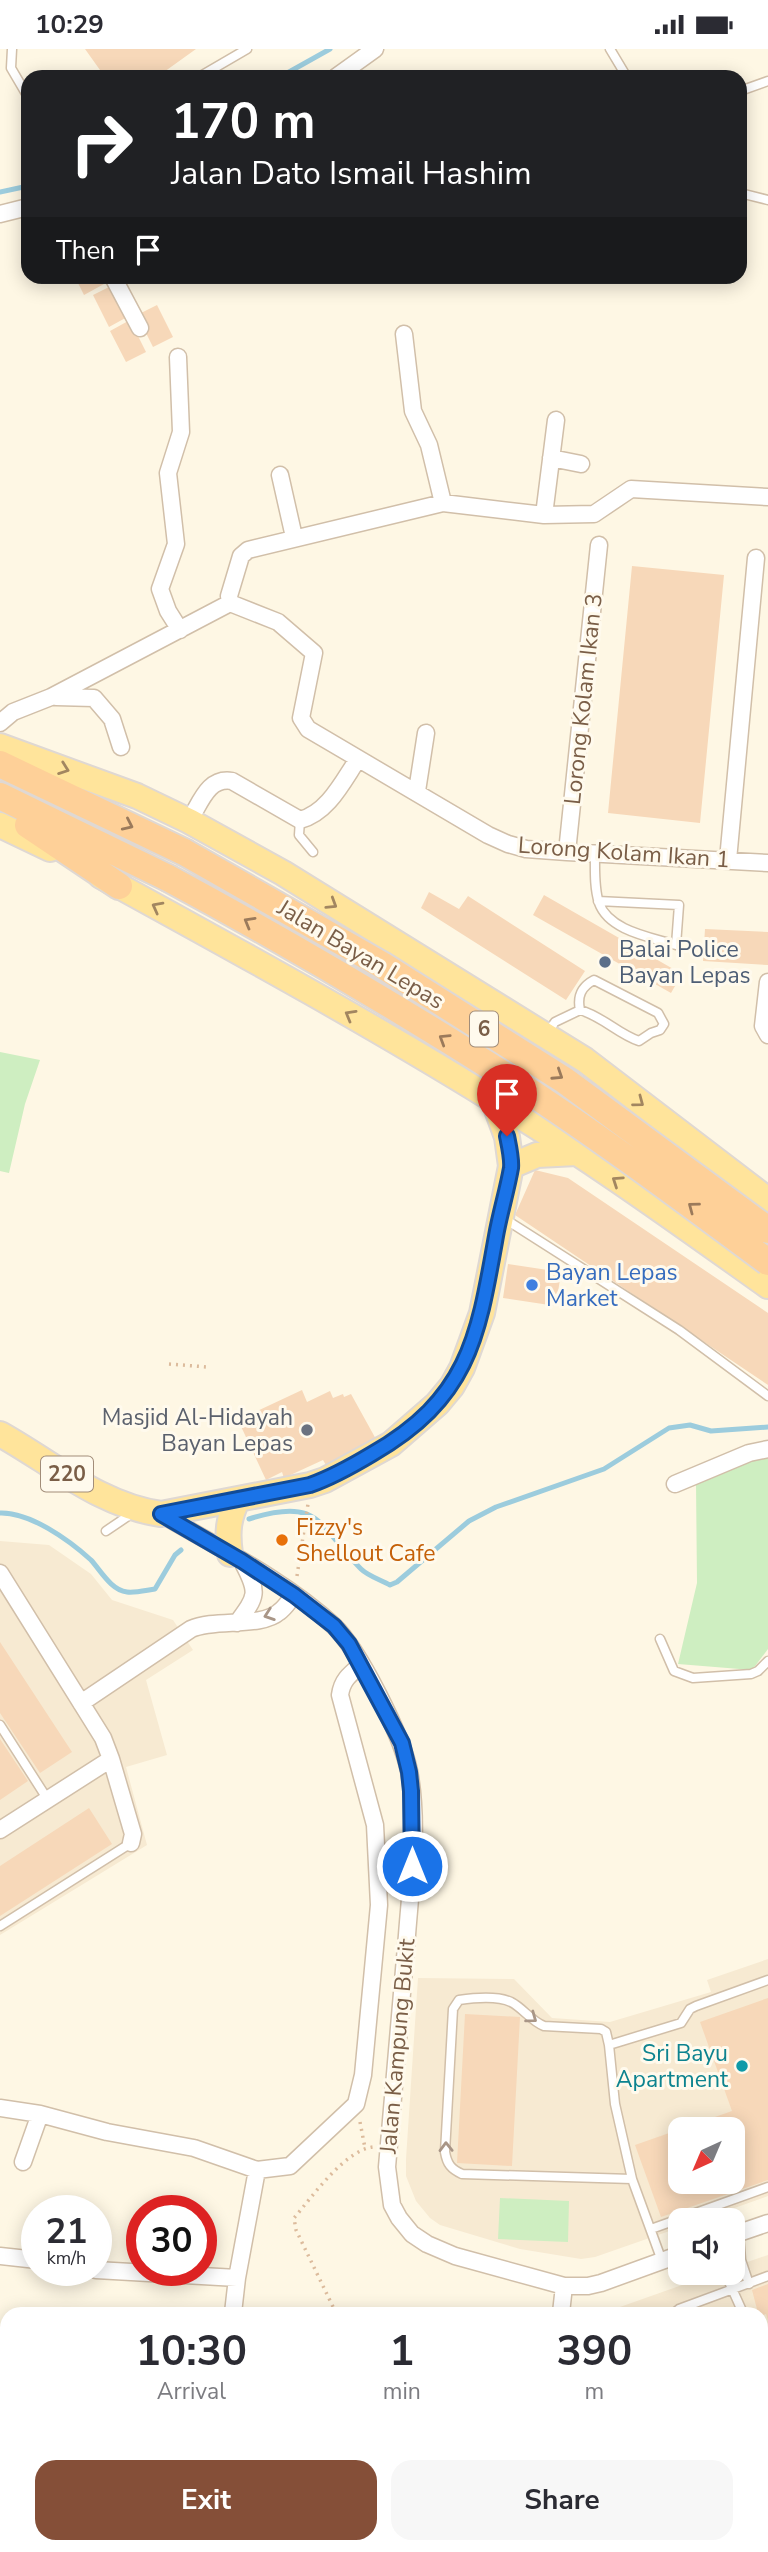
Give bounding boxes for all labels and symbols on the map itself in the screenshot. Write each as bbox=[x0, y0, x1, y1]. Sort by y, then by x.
street label: Lorong Kolam Ikan 3 bbox=[557, 592, 610, 806]
one-way arrow bbox=[58, 761, 70, 775]
one-way arrow bbox=[121, 817, 133, 831]
street label: Lorong Kolam Ikan 1 bbox=[517, 830, 731, 875]
street label: Jalan Bayan Lepas bbox=[271, 892, 450, 1016]
one-way arrow bbox=[325, 895, 338, 908]
one-way arrow bbox=[152, 902, 165, 915]
one-way arrow bbox=[243, 917, 256, 930]
place label: Balai Police Bayan Lepas bbox=[619, 934, 751, 991]
marker: Balai Police Bayan Lepas bbox=[597, 954, 613, 970]
one-way arrow bbox=[344, 1010, 357, 1023]
road number: 6 bbox=[470, 1011, 498, 1047]
one-way arrow bbox=[439, 1034, 452, 1047]
pin bbox=[477, 1064, 537, 1136]
one-way arrow bbox=[550, 1067, 563, 1080]
one-way arrow bbox=[632, 1093, 644, 1106]
one-way arrow bbox=[612, 1177, 625, 1189]
one-way arrow bbox=[689, 1203, 701, 1215]
place label: Bayan Lepas Market bbox=[546, 1257, 678, 1314]
marker: Bayan Lepas Market bbox=[524, 1277, 540, 1293]
place label: Masjid Al-Hidayah Bayan Lepas bbox=[102, 1402, 293, 1459]
marker: Masjid Al-Hidayah Bayan Lepas bbox=[299, 1422, 315, 1438]
road number: 220 bbox=[41, 1457, 93, 1491]
place label: Fizzy's Shellout Cafe bbox=[296, 1512, 435, 1569]
marker: Fizzy's Shellout Cafe bbox=[274, 1532, 290, 1548]
one-way arrow bbox=[263, 1607, 276, 1621]
position arrow bbox=[375, 1829, 449, 1903]
street label: Jalan Kampung Bukit bbox=[373, 1936, 422, 2156]
one-way arrow bbox=[524, 2010, 537, 2023]
place label: Sri Bayu Apartment bbox=[616, 2038, 729, 2095]
marker: Sri Bayu Apartment bbox=[734, 2058, 750, 2074]
north arrow bbox=[668, 2117, 746, 2195]
one-way arrow bbox=[438, 2141, 454, 2151]
speed limit sign: 30 bbox=[126, 2195, 217, 2286]

